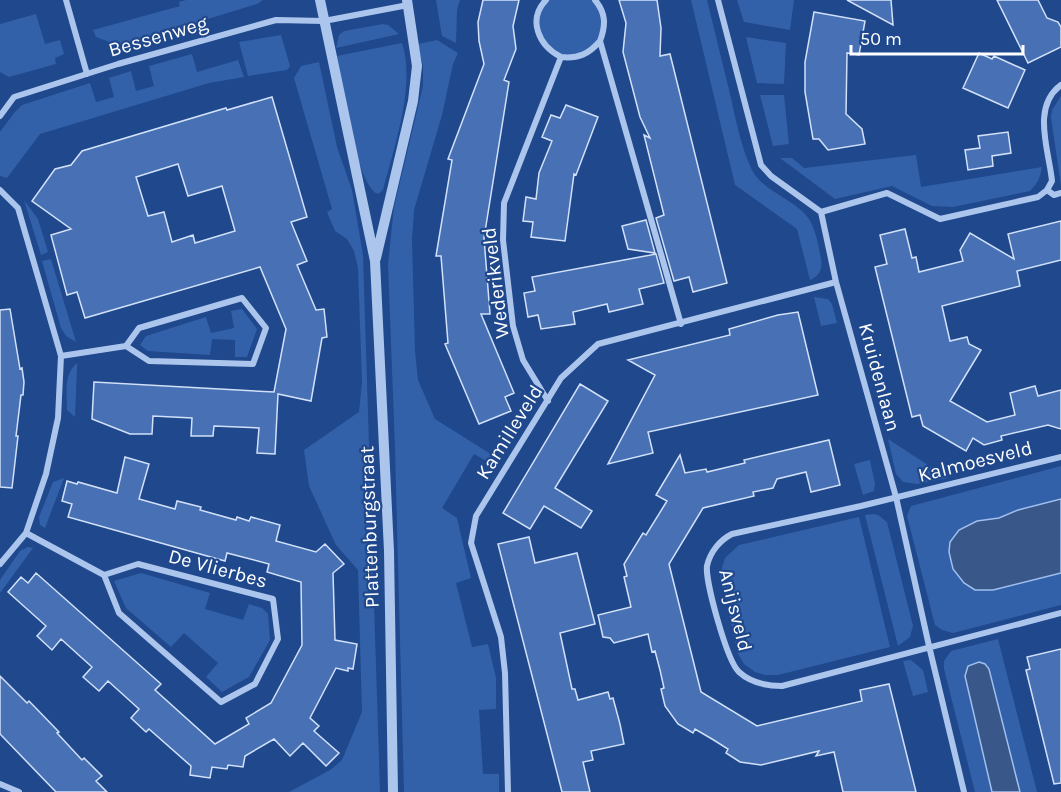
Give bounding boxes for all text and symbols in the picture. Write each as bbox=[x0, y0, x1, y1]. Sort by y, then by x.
street label: Bessenweg bbox=[106, 11, 210, 62]
scale bar bbox=[851, 18, 1024, 56]
text: 50 m bbox=[860, 28, 902, 50]
street label: Wederikveld bbox=[477, 226, 514, 340]
street label: Kruidenlaan bbox=[854, 320, 905, 434]
street label: Kamilleveld bbox=[471, 381, 548, 484]
street label: Kalmoesveld bbox=[916, 436, 1035, 487]
street label: Plattenburgstraat bbox=[355, 445, 384, 608]
street label: De Vlierbes bbox=[166, 544, 270, 593]
street label: Anijsveld bbox=[714, 567, 757, 654]

